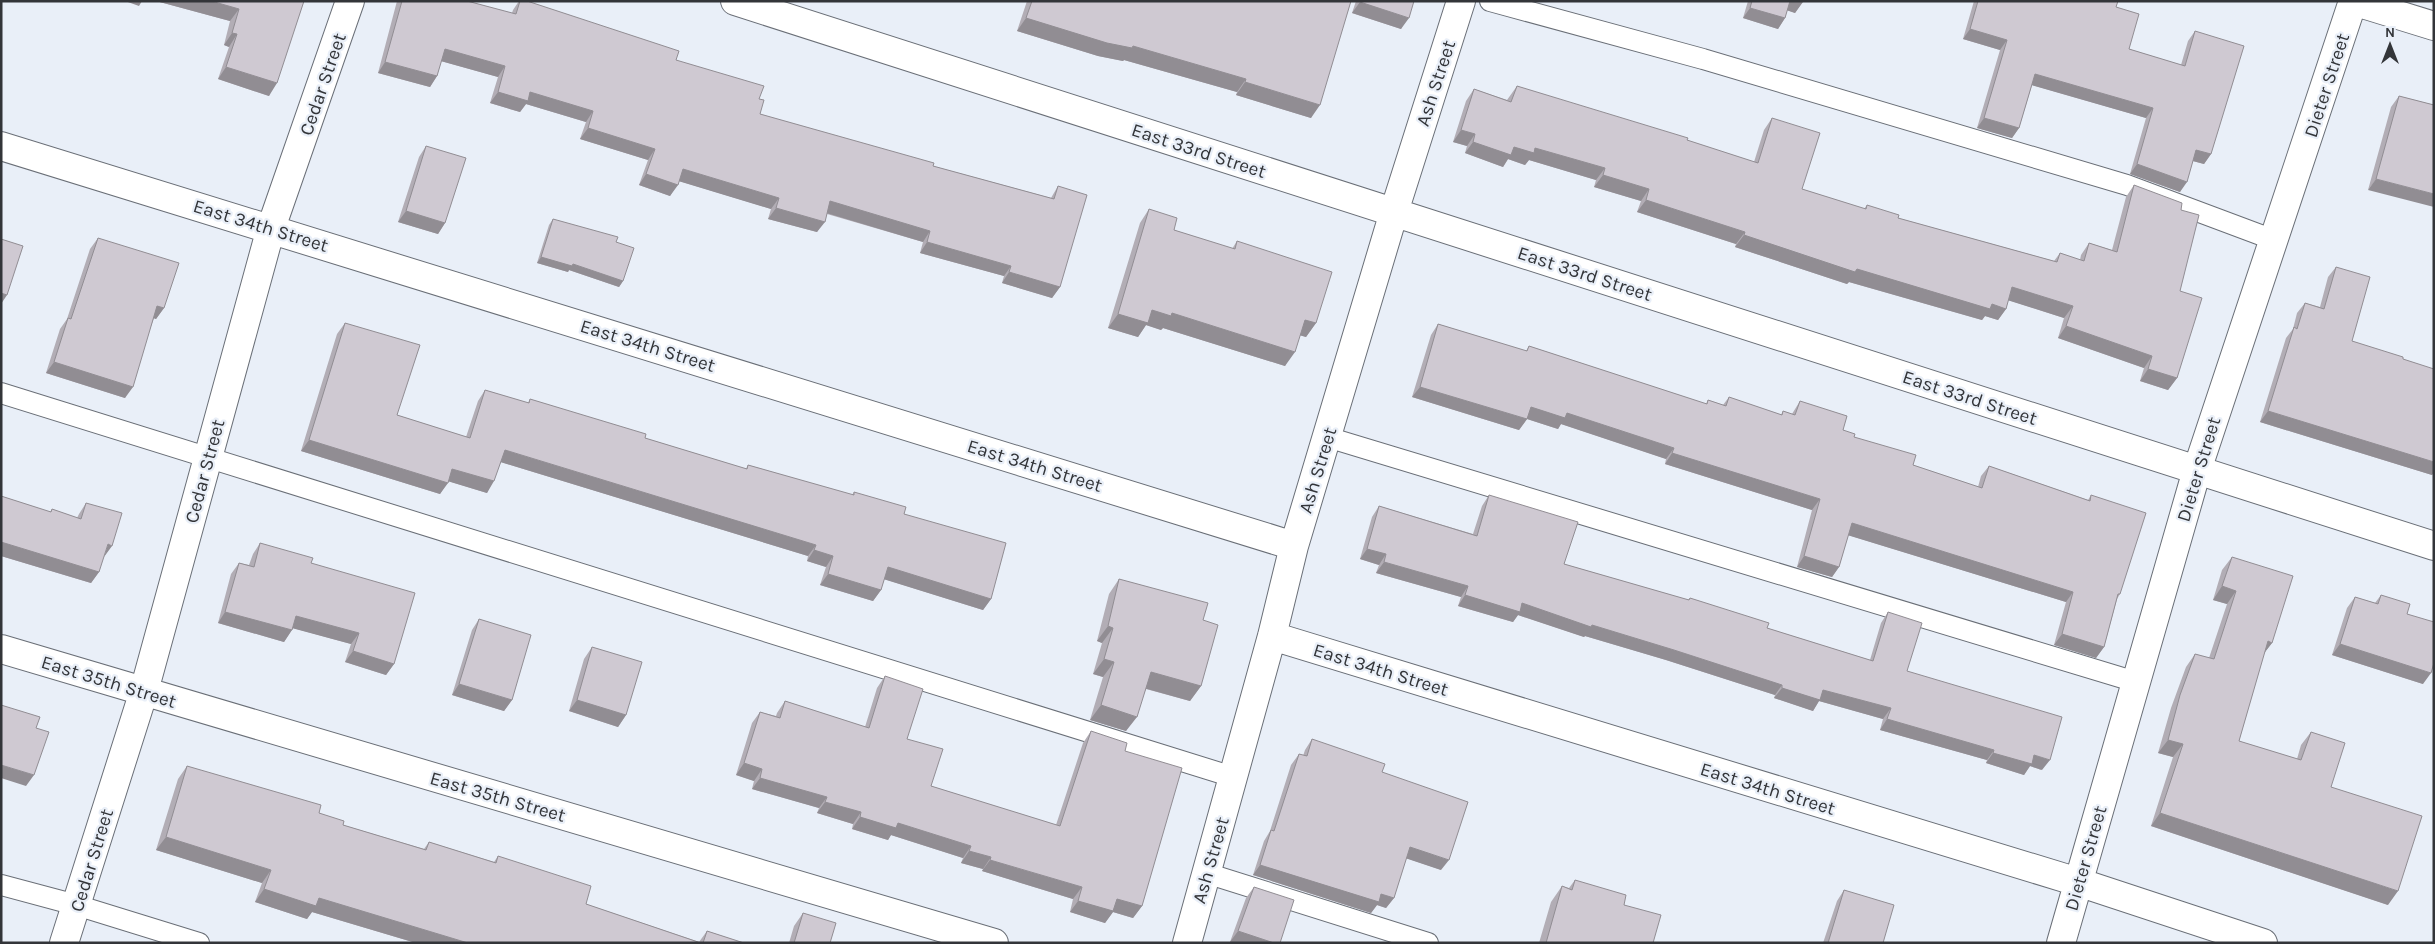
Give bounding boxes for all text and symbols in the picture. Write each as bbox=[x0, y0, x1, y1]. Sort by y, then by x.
north arrow bbox=[2365, 20, 2415, 70]
text: N bbox=[2385, 24, 2395, 41]
street label: Cedar Street bbox=[295, 30, 351, 138]
street label: Dieter Street bbox=[2300, 30, 2354, 140]
street label: Ash Street bbox=[1412, 38, 1460, 129]
street label: East 33rd Street bbox=[1129, 119, 1269, 183]
street label: East 34th Street bbox=[191, 195, 331, 257]
street label: East 33rd Street bbox=[1515, 242, 1655, 306]
street label: East 34th Street bbox=[578, 315, 718, 377]
street label: East 33rd Street bbox=[1900, 366, 2040, 430]
street label: Dieter Street bbox=[2173, 414, 2225, 524]
street label: Cedar Street bbox=[181, 417, 229, 526]
street label: Ash Street bbox=[1294, 424, 1341, 516]
street label: East 34th Street bbox=[965, 435, 1105, 497]
street label: East 34th Street bbox=[1311, 639, 1451, 701]
street label: East 35th Street bbox=[39, 651, 179, 713]
street label: East 34th Street bbox=[1698, 758, 1838, 820]
street label: East 35th Street bbox=[427, 767, 568, 827]
street label: Dieter Street bbox=[2060, 803, 2111, 913]
street label: Cedar Street bbox=[66, 806, 118, 915]
street label: Ash Street bbox=[1188, 814, 1234, 906]

